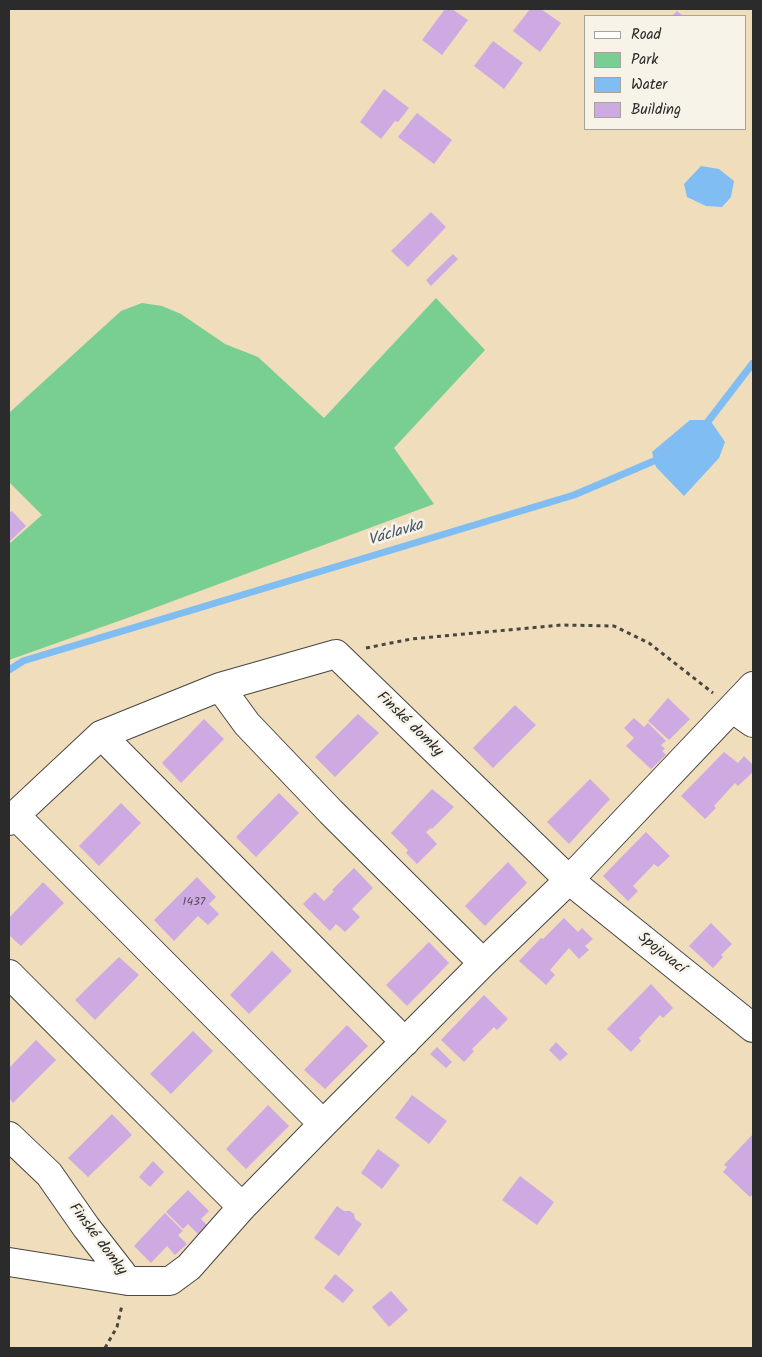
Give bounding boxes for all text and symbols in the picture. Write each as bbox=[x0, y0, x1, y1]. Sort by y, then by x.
legend bbox=[584, 15, 747, 130]
text: Road bbox=[631, 23, 661, 47]
text: Park bbox=[631, 48, 658, 72]
text: Water bbox=[631, 73, 667, 97]
text: Building bbox=[631, 98, 681, 122]
water label: Václavka bbox=[366, 517, 426, 551]
street label: Finské domky bbox=[372, 689, 446, 761]
house number: 1437 bbox=[183, 896, 205, 910]
street label: Spojovací bbox=[634, 929, 688, 979]
street label: Finské domky bbox=[64, 1200, 130, 1280]

